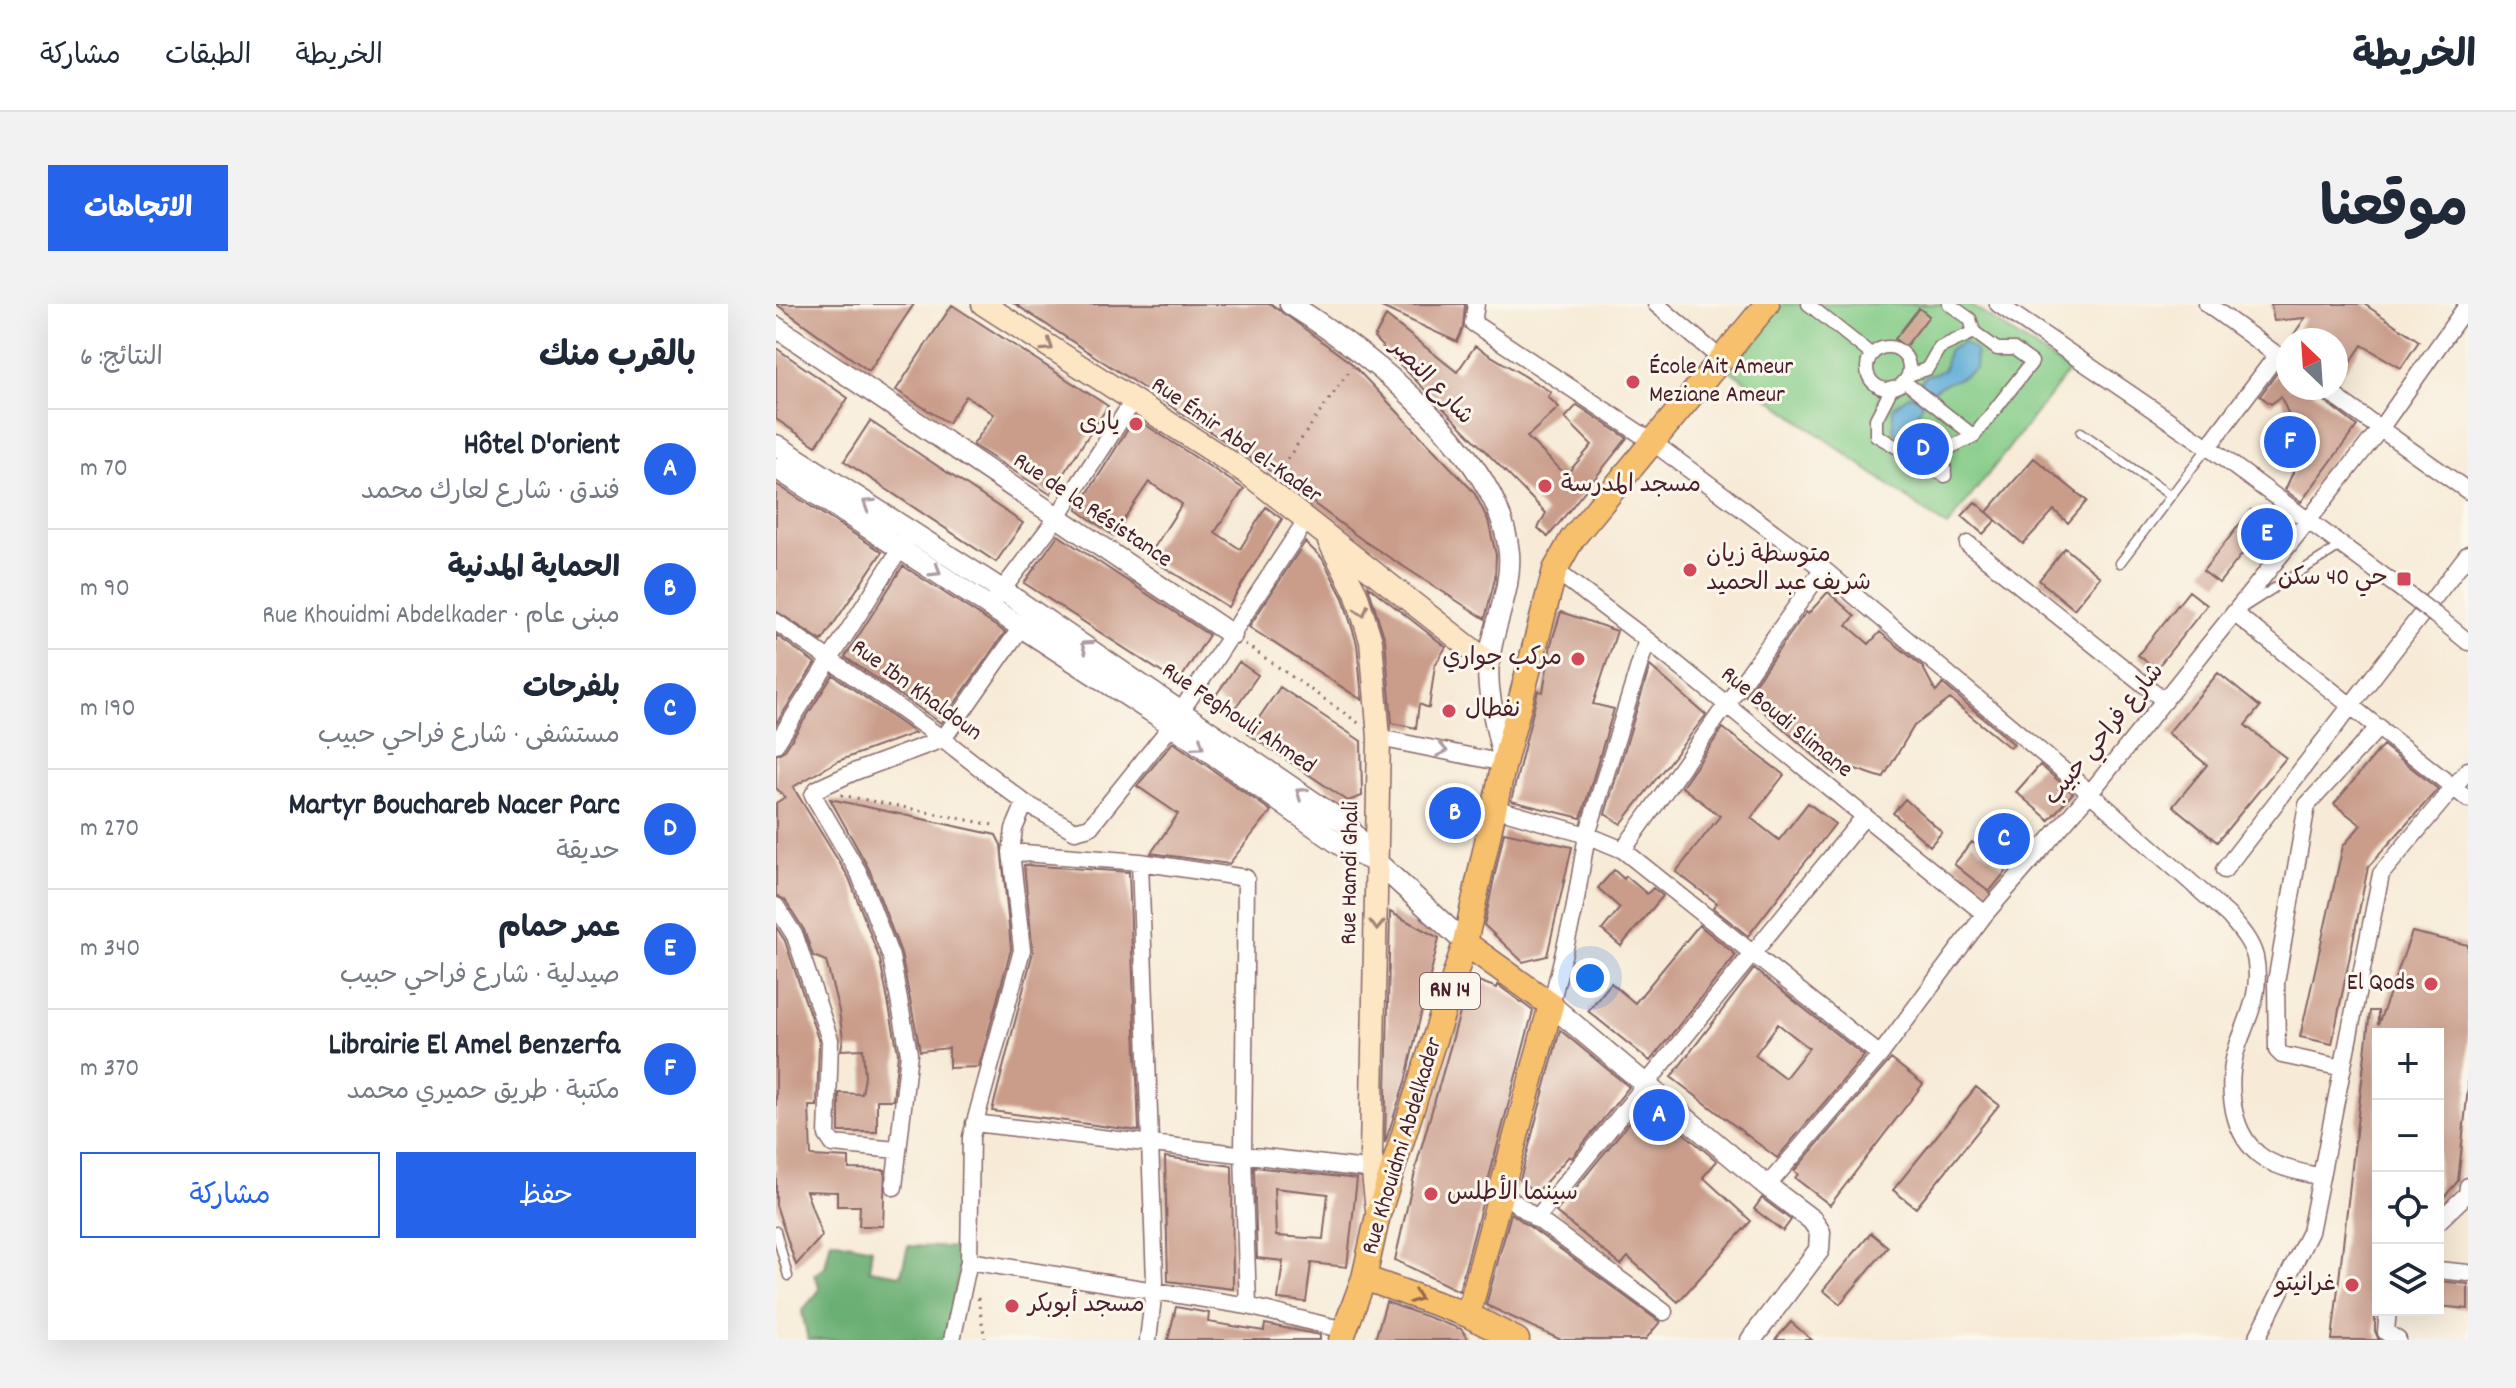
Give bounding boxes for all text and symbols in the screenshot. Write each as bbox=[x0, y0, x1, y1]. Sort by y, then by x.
text: الخريطة bbox=[2352, 31, 2476, 86]
text: مشاركة bbox=[40, 38, 121, 78]
text: الطبقات bbox=[165, 38, 251, 78]
text: الخريطة bbox=[295, 38, 383, 78]
button: الاتجاهات bbox=[48, 165, 228, 251]
text: موقعنا bbox=[2320, 173, 2468, 253]
north arrow bbox=[2276, 328, 2348, 400]
street label: شارع النصر bbox=[1380, 331, 1481, 433]
text: بالقرب منك bbox=[539, 334, 696, 383]
one-way arrow bbox=[1040, 337, 1054, 352]
text: النتائج: 6 bbox=[80, 340, 163, 377]
place label: École Ait Ameur Meziane Ameur bbox=[1649, 351, 1793, 413]
street label: Rue Émir Abd el-Kader bbox=[1143, 369, 1329, 513]
marker: École Ait Ameur Meziane Ameur bbox=[1624, 373, 1642, 391]
place label: يارى bbox=[1079, 407, 1120, 441]
pin: F bbox=[2264, 412, 2316, 472]
marker: يارى bbox=[1127, 415, 1145, 433]
pin: D bbox=[1897, 419, 1949, 479]
text: Hôtel D'orient bbox=[464, 426, 620, 469]
street label: Rue de la Résistance bbox=[1005, 445, 1179, 577]
text: 70 m bbox=[80, 451, 128, 488]
text: A bbox=[663, 451, 677, 488]
place label: مسجد المدرسة bbox=[1561, 469, 1701, 503]
text: فندق · شارع لعارك محمد bbox=[361, 474, 620, 511]
marker: مسجد المدرسة bbox=[1536, 477, 1554, 495]
one-way arrow bbox=[862, 499, 877, 514]
pin: E bbox=[2241, 504, 2293, 564]
place label: متوسطة زيان شريف عبد الحميد bbox=[1706, 539, 1871, 601]
text: الحماية المدنية bbox=[447, 549, 620, 592]
one-way arrow bbox=[927, 561, 941, 576]
marker: متوسطة زيان شريف عبد الحميد bbox=[1681, 561, 1699, 579]
place label: حي 40 سكن bbox=[2278, 562, 2388, 597]
marker: حي 40 سكن bbox=[2395, 570, 2413, 588]
text: 90 m bbox=[80, 571, 130, 608]
text: B bbox=[664, 571, 676, 608]
text: مبنى عام · Rue Khouidmi Abdelkader bbox=[262, 598, 620, 635]
one-way arrow bbox=[1353, 604, 1369, 618]
street label: Rue Ibn Khaldoun bbox=[843, 632, 989, 750]
one-way arrow bbox=[1080, 641, 1094, 656]
place label: مركب جواري bbox=[1442, 642, 1562, 676]
marker: مركب جواري bbox=[1569, 650, 1587, 668]
street label: Rue Feghouli Ahmed bbox=[1154, 655, 1322, 783]
street label: شارع فراحي حبيب bbox=[2037, 656, 2174, 814]
street label: Rue Boudi Slimane bbox=[1712, 659, 1860, 787]
text: بلفرحات bbox=[523, 669, 620, 712]
text: 190 m bbox=[80, 691, 136, 728]
text: C bbox=[664, 691, 676, 728]
place label: نفطال bbox=[1465, 694, 1520, 728]
marker: نفطال bbox=[1440, 702, 1458, 720]
text: مستشفى · شارع فراحي حبيب bbox=[318, 718, 620, 755]
one-way arrow bbox=[1191, 735, 1205, 750]
one-way arrow bbox=[1435, 741, 1448, 758]
pin: B bbox=[1429, 783, 1481, 843]
text: Martyr Bouchareb Nacer Parc bbox=[288, 786, 620, 829]
one-way arrow bbox=[1295, 788, 1309, 803]
street label: Rue Hamdi Ghali bbox=[1333, 801, 1369, 945]
pin: C bbox=[1978, 809, 2030, 869]
text: 270 m bbox=[80, 811, 139, 848]
text: D bbox=[663, 811, 677, 848]
text: حديقة bbox=[556, 834, 620, 871]
text: عمر حمام bbox=[498, 909, 620, 952]
one-way arrow bbox=[1368, 919, 1385, 932]
text: 340 m bbox=[80, 931, 140, 968]
text: E bbox=[664, 931, 676, 968]
text: صيدلية · شارع فراحي حبيب bbox=[340, 958, 620, 995]
your location bbox=[1570, 958, 1610, 998]
place label: El Qods bbox=[2347, 967, 2415, 1001]
road number: RN 14 bbox=[1420, 973, 1480, 1009]
marker: El Qods bbox=[2422, 975, 2440, 993]
text: Librairie El Amel Benzerfa bbox=[328, 1026, 620, 1069]
map controls bbox=[2372, 1028, 2444, 1316]
button: + bbox=[2372, 1028, 2444, 1100]
street label: Rue Khouidmi Abdelkader bbox=[1354, 1033, 1452, 1259]
text: 370 m bbox=[80, 1051, 140, 1088]
text: F bbox=[664, 1051, 676, 1088]
text: مكتبة · طريق حميري محمد bbox=[347, 1074, 620, 1111]
pin: A bbox=[1633, 1085, 1685, 1145]
button: − bbox=[2372, 1100, 2444, 1172]
button: مشاركة bbox=[80, 1152, 380, 1238]
button: حفظ bbox=[396, 1152, 696, 1238]
button: locate bbox=[2372, 1172, 2444, 1244]
place label: سينما الأطلس bbox=[1447, 1174, 1578, 1211]
marker: سينما الأطلس bbox=[1422, 1185, 1440, 1203]
button: layers bbox=[2372, 1244, 2444, 1316]
place label: غرانيتو bbox=[2273, 1268, 2336, 1302]
marker: غرانيتو bbox=[2343, 1276, 2361, 1294]
one-way arrow bbox=[1408, 1287, 1422, 1303]
place label: مسجد أبوبكر bbox=[1026, 1288, 1145, 1323]
marker: مسجد أبوبكر bbox=[1003, 1297, 1021, 1315]

